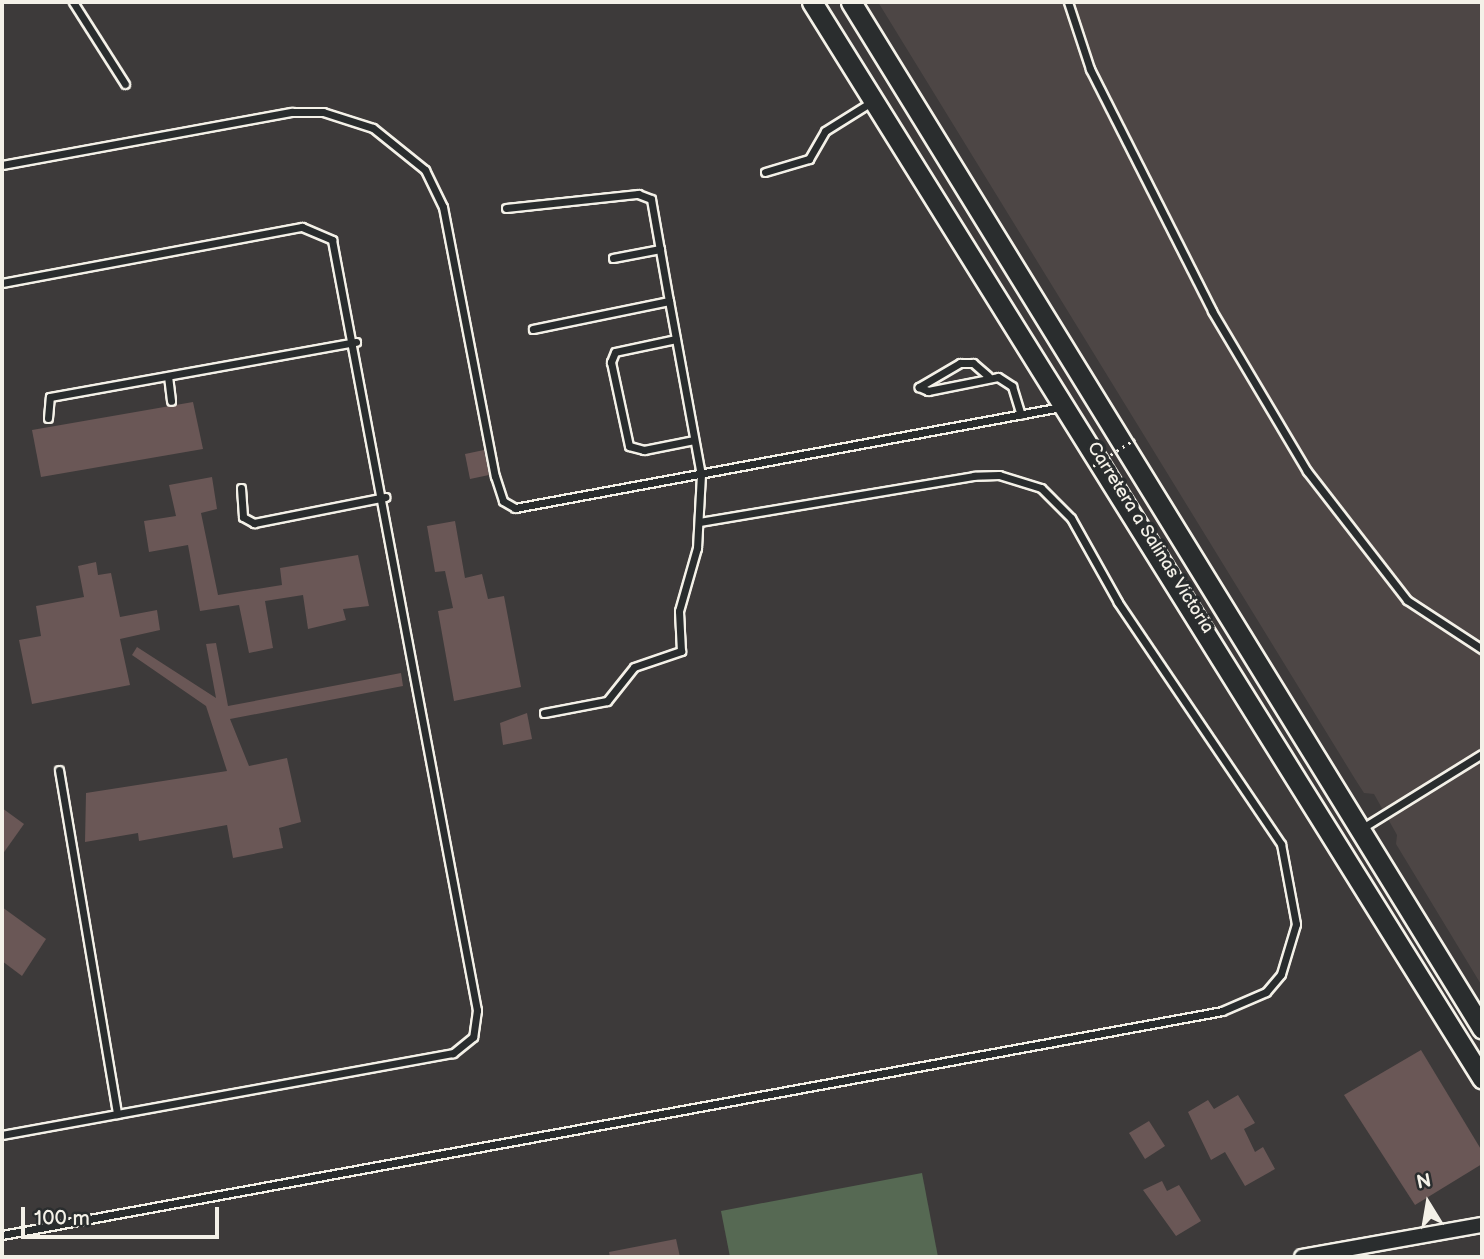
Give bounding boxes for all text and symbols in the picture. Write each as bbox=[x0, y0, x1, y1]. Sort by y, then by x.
street label: Carretera a Salinas Victoria bbox=[1082, 438, 1218, 638]
north arrow bbox=[1393, 1168, 1463, 1238]
text: N bbox=[1415, 1169, 1433, 1195]
scale bar bbox=[24, 1192, 222, 1236]
text: 100 m bbox=[34, 1206, 90, 1231]

